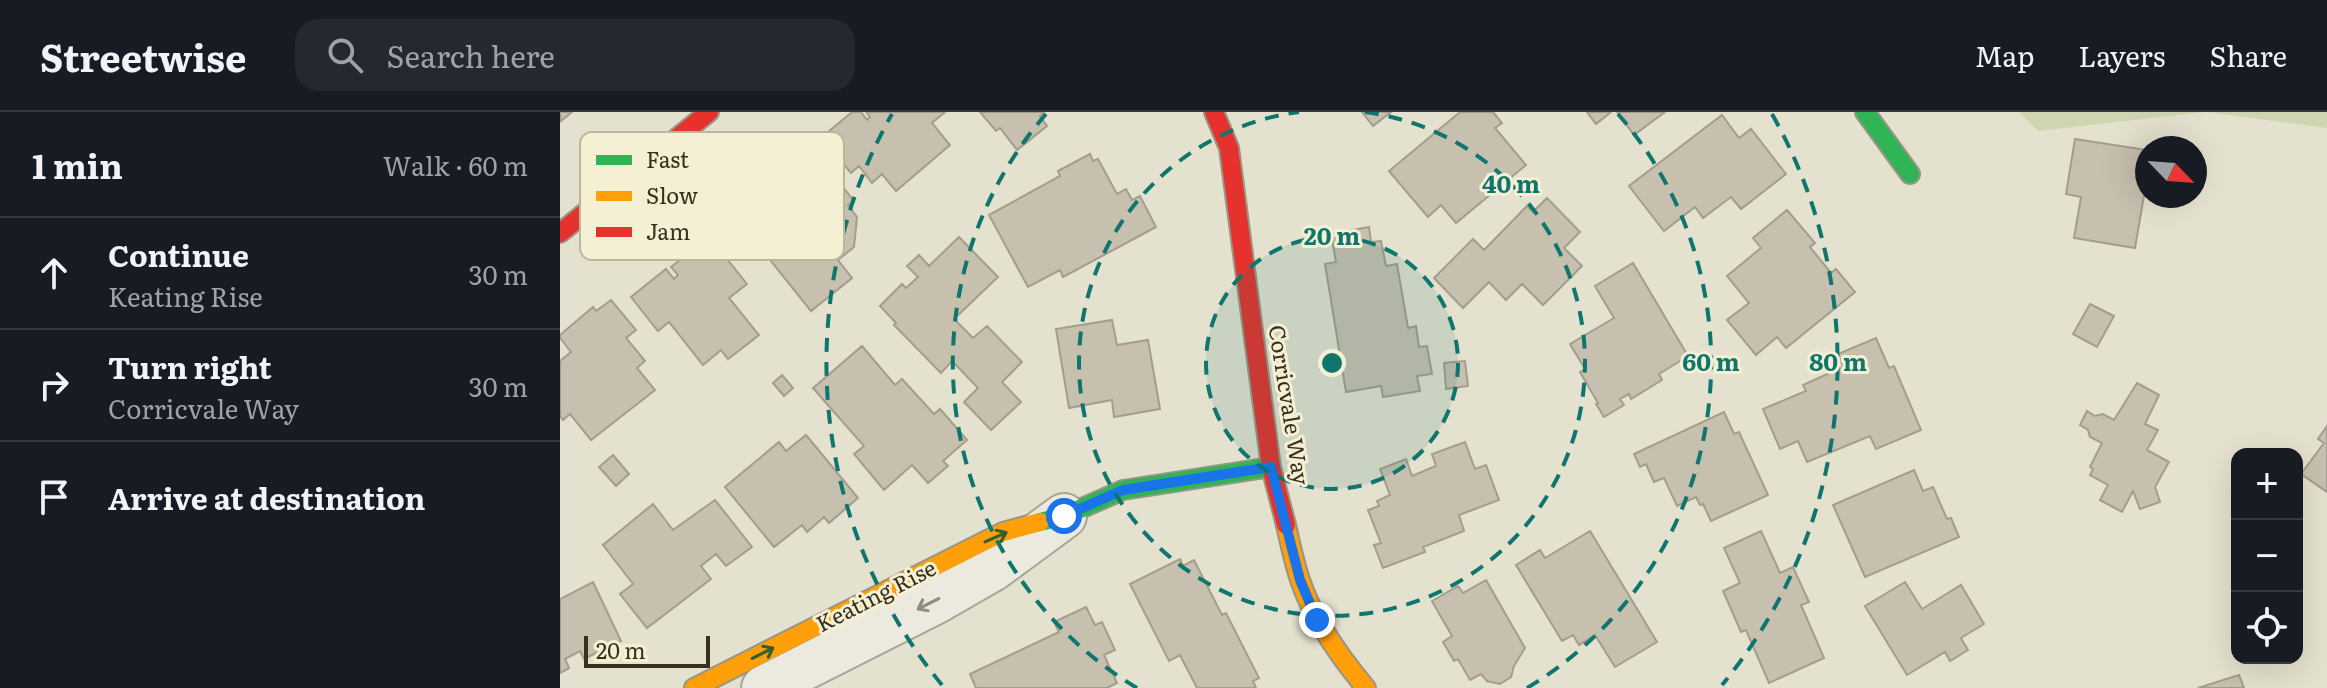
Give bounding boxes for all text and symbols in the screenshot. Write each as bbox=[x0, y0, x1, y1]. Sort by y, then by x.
search box bbox=[295, 19, 855, 91]
text: Streetwise bbox=[40, 27, 247, 84]
icon: search bbox=[323, 33, 367, 77]
text: Search here bbox=[387, 33, 555, 77]
text: Map bbox=[1975, 34, 2034, 76]
text: Layers bbox=[2078, 34, 2165, 76]
text: Share bbox=[2209, 34, 2287, 76]
legend bbox=[580, 132, 844, 260]
north arrow bbox=[2135, 136, 2207, 208]
text: 1 min bbox=[32, 139, 123, 189]
text: Fast bbox=[646, 142, 689, 175]
text: Walk · 60 m bbox=[383, 145, 528, 184]
text: 40 m bbox=[1482, 165, 1540, 200]
text: Slow bbox=[646, 178, 698, 211]
text: Jam bbox=[646, 214, 690, 247]
text: 20 m bbox=[1304, 217, 1360, 252]
text: Continue bbox=[108, 232, 249, 276]
icon: ahead bbox=[32, 251, 76, 295]
text: 30 m bbox=[468, 254, 528, 293]
text: Keating Rise bbox=[108, 276, 263, 315]
street label: Corricvale Way bbox=[1262, 322, 1319, 488]
text: 60 m bbox=[1682, 343, 1740, 378]
text: 80 m bbox=[1809, 343, 1867, 378]
text: Turn right bbox=[108, 344, 272, 388]
centre of rings bbox=[1318, 349, 1346, 377]
icon: right bbox=[32, 363, 76, 407]
text: 30 m bbox=[468, 366, 528, 405]
text: Corricvale Way bbox=[108, 388, 299, 427]
map controls bbox=[2231, 448, 2303, 664]
button: + bbox=[2231, 448, 2303, 520]
icon: arrive bbox=[32, 475, 76, 519]
text: Arrive at destination bbox=[108, 475, 425, 519]
route start bbox=[1046, 498, 1082, 534]
button: − bbox=[2231, 520, 2303, 592]
one-way arrow bbox=[983, 528, 1007, 543]
street label: Keating Rise bbox=[810, 550, 941, 639]
button: locate bbox=[2231, 592, 2303, 664]
one-way arrow bbox=[917, 597, 941, 613]
route end bbox=[1299, 602, 1335, 638]
scale bar bbox=[584, 632, 710, 668]
text: 20 m bbox=[596, 633, 646, 666]
one-way arrow bbox=[751, 645, 775, 660]

